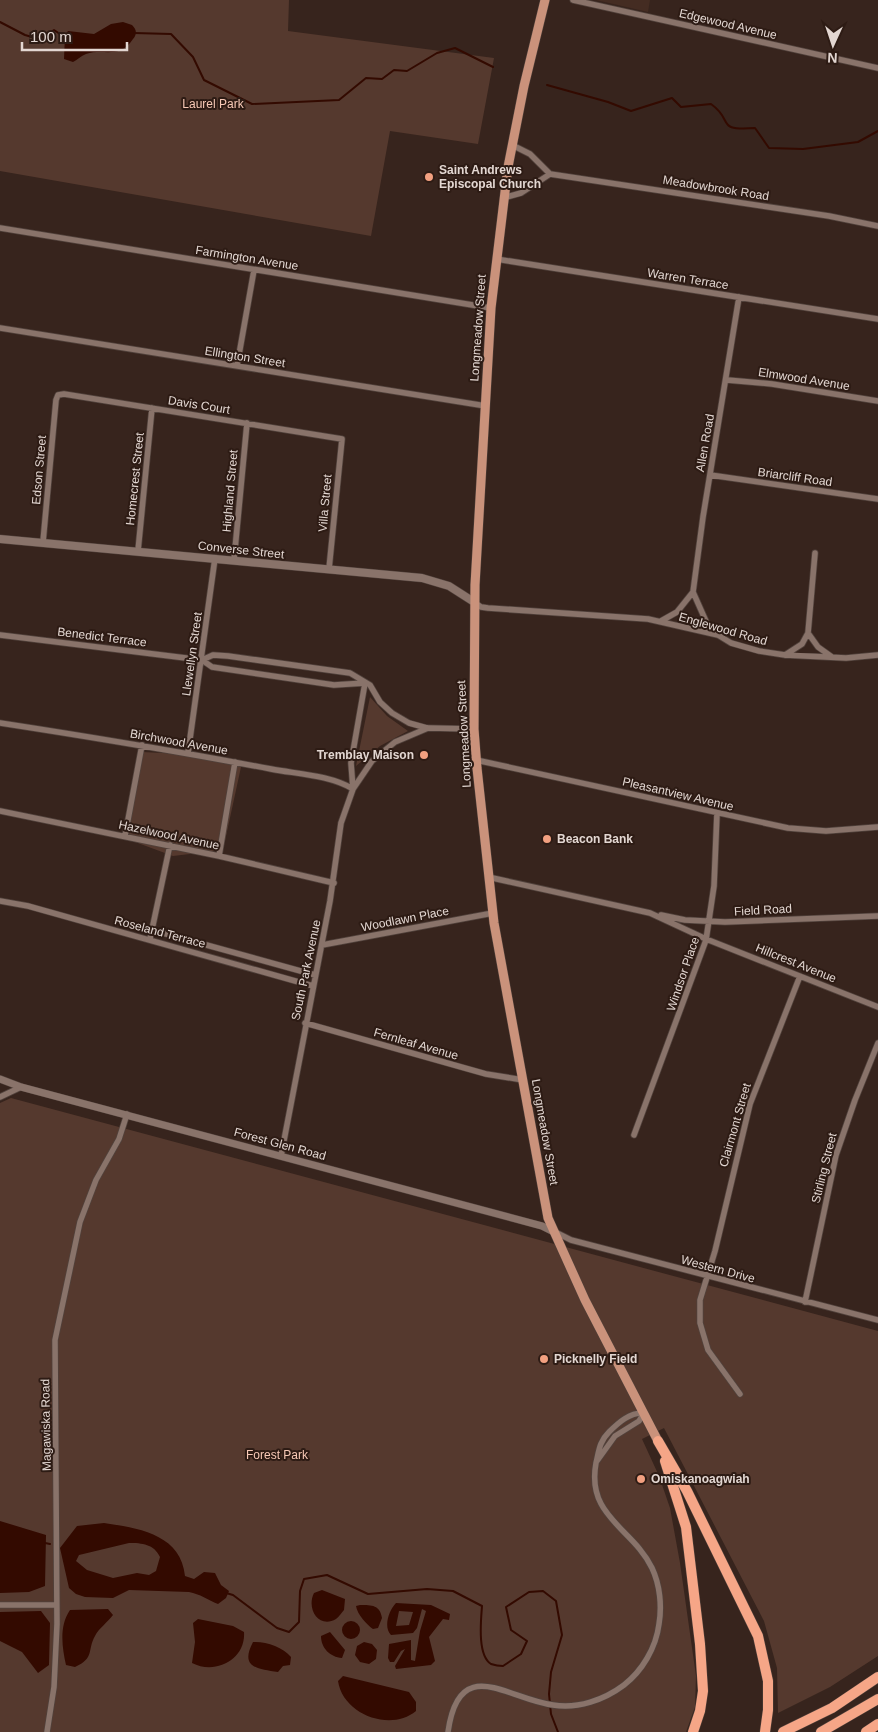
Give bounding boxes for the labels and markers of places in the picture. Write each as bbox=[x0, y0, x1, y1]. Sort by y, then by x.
place label: Saint Andrews Episcopal Church bbox=[439, 163, 541, 191]
marker: Saint Andrews Episcopal Church bbox=[423, 171, 435, 183]
place label: Tremblay Maison bbox=[317, 748, 414, 762]
marker: Tremblay Maison bbox=[418, 749, 430, 761]
place label: Beacon Bank bbox=[557, 832, 633, 846]
marker: Beacon Bank bbox=[541, 833, 553, 845]
place label: Picknelly Field bbox=[554, 1352, 637, 1366]
marker: Picknelly Field bbox=[538, 1353, 550, 1365]
place label: Omiskanoagwiah bbox=[651, 1472, 750, 1486]
marker: Omiskanoagwiah bbox=[635, 1473, 647, 1485]

